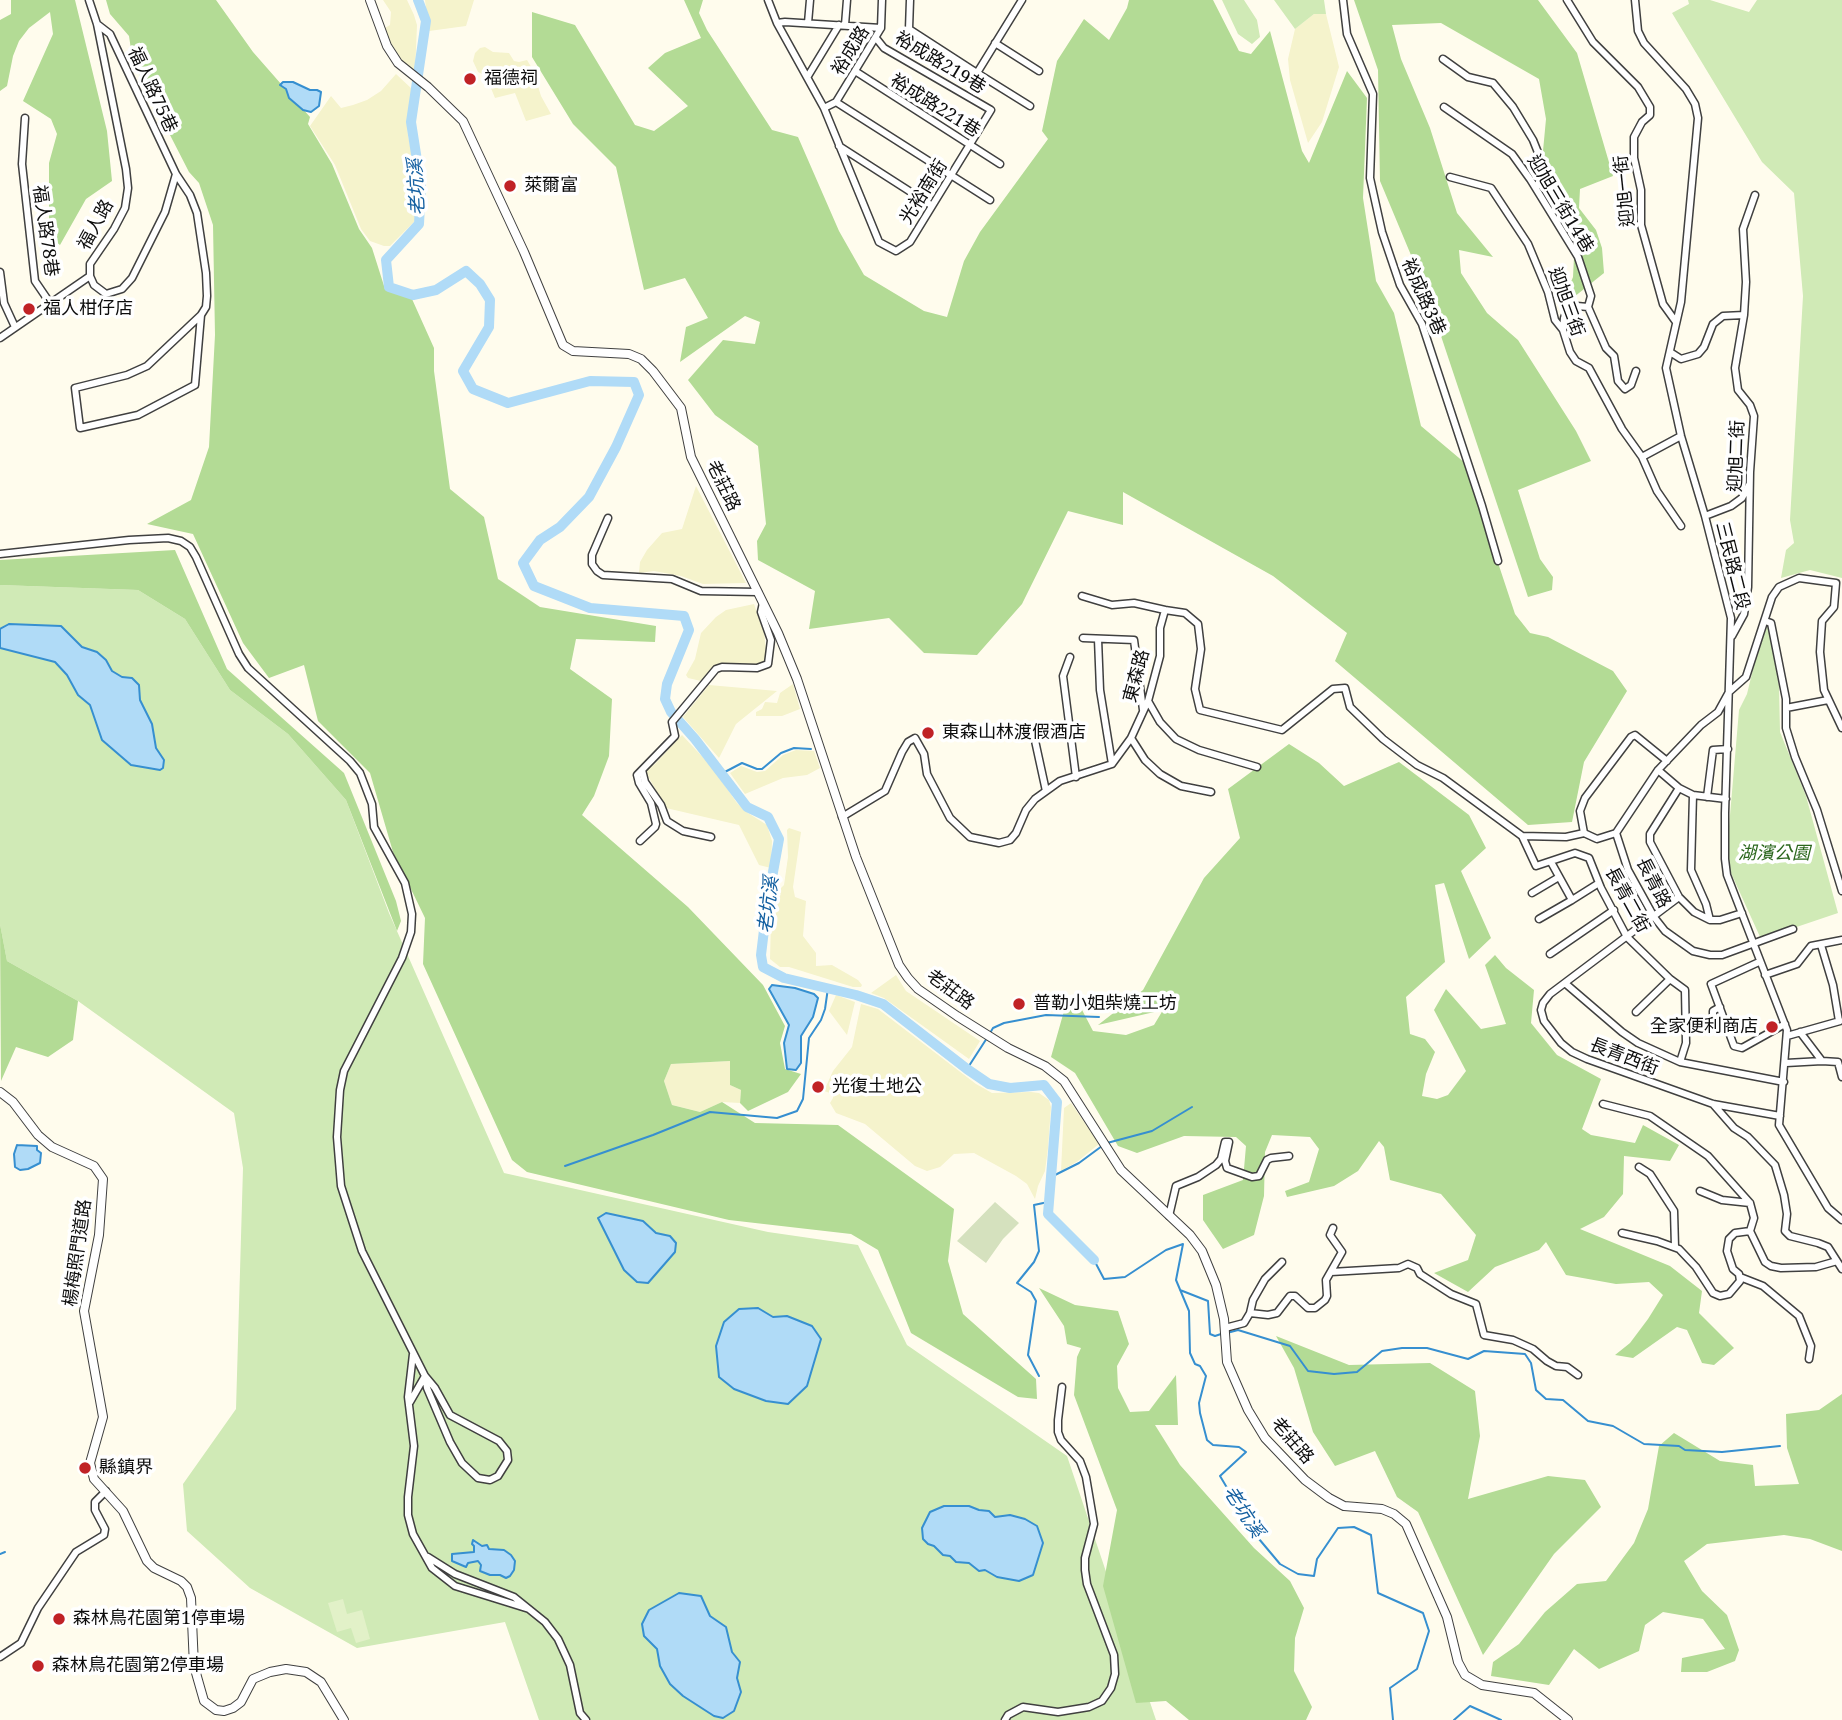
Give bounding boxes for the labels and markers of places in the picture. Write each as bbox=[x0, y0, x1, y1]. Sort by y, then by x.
place label: 福德祠 bbox=[484, 68, 538, 90]
marker: 福德祠 bbox=[462, 71, 478, 87]
place label: 萊爾富 bbox=[524, 175, 578, 197]
marker: 萊爾富 bbox=[502, 178, 518, 194]
place label: 福人柑仔店 bbox=[43, 298, 133, 320]
marker: 福人柑仔店 bbox=[21, 301, 37, 317]
place label: 東森山林渡假酒店 bbox=[942, 722, 1086, 744]
marker: 東森山林渡假酒店 bbox=[920, 725, 936, 741]
place label: 普勒小姐柴燒工坊 bbox=[1033, 993, 1177, 1015]
marker: 普勒小姐柴燒工坊 bbox=[1011, 996, 1027, 1012]
place label: 全家便利商店 bbox=[1650, 1016, 1758, 1038]
marker: 全家便利商店 bbox=[1764, 1019, 1780, 1035]
place label: 光復土地公 bbox=[832, 1076, 922, 1098]
marker: 光復土地公 bbox=[810, 1079, 826, 1095]
place label: 縣鎮界 bbox=[99, 1457, 153, 1479]
marker: 縣鎮界 bbox=[77, 1460, 93, 1476]
place label: 森林鳥花園第1停車場 bbox=[73, 1608, 245, 1630]
marker: 森林鳥花園第1停車場 bbox=[51, 1611, 67, 1627]
place label: 森林鳥花園第2停車場 bbox=[52, 1655, 224, 1677]
marker: 森林鳥花園第2停車場 bbox=[30, 1658, 46, 1674]

